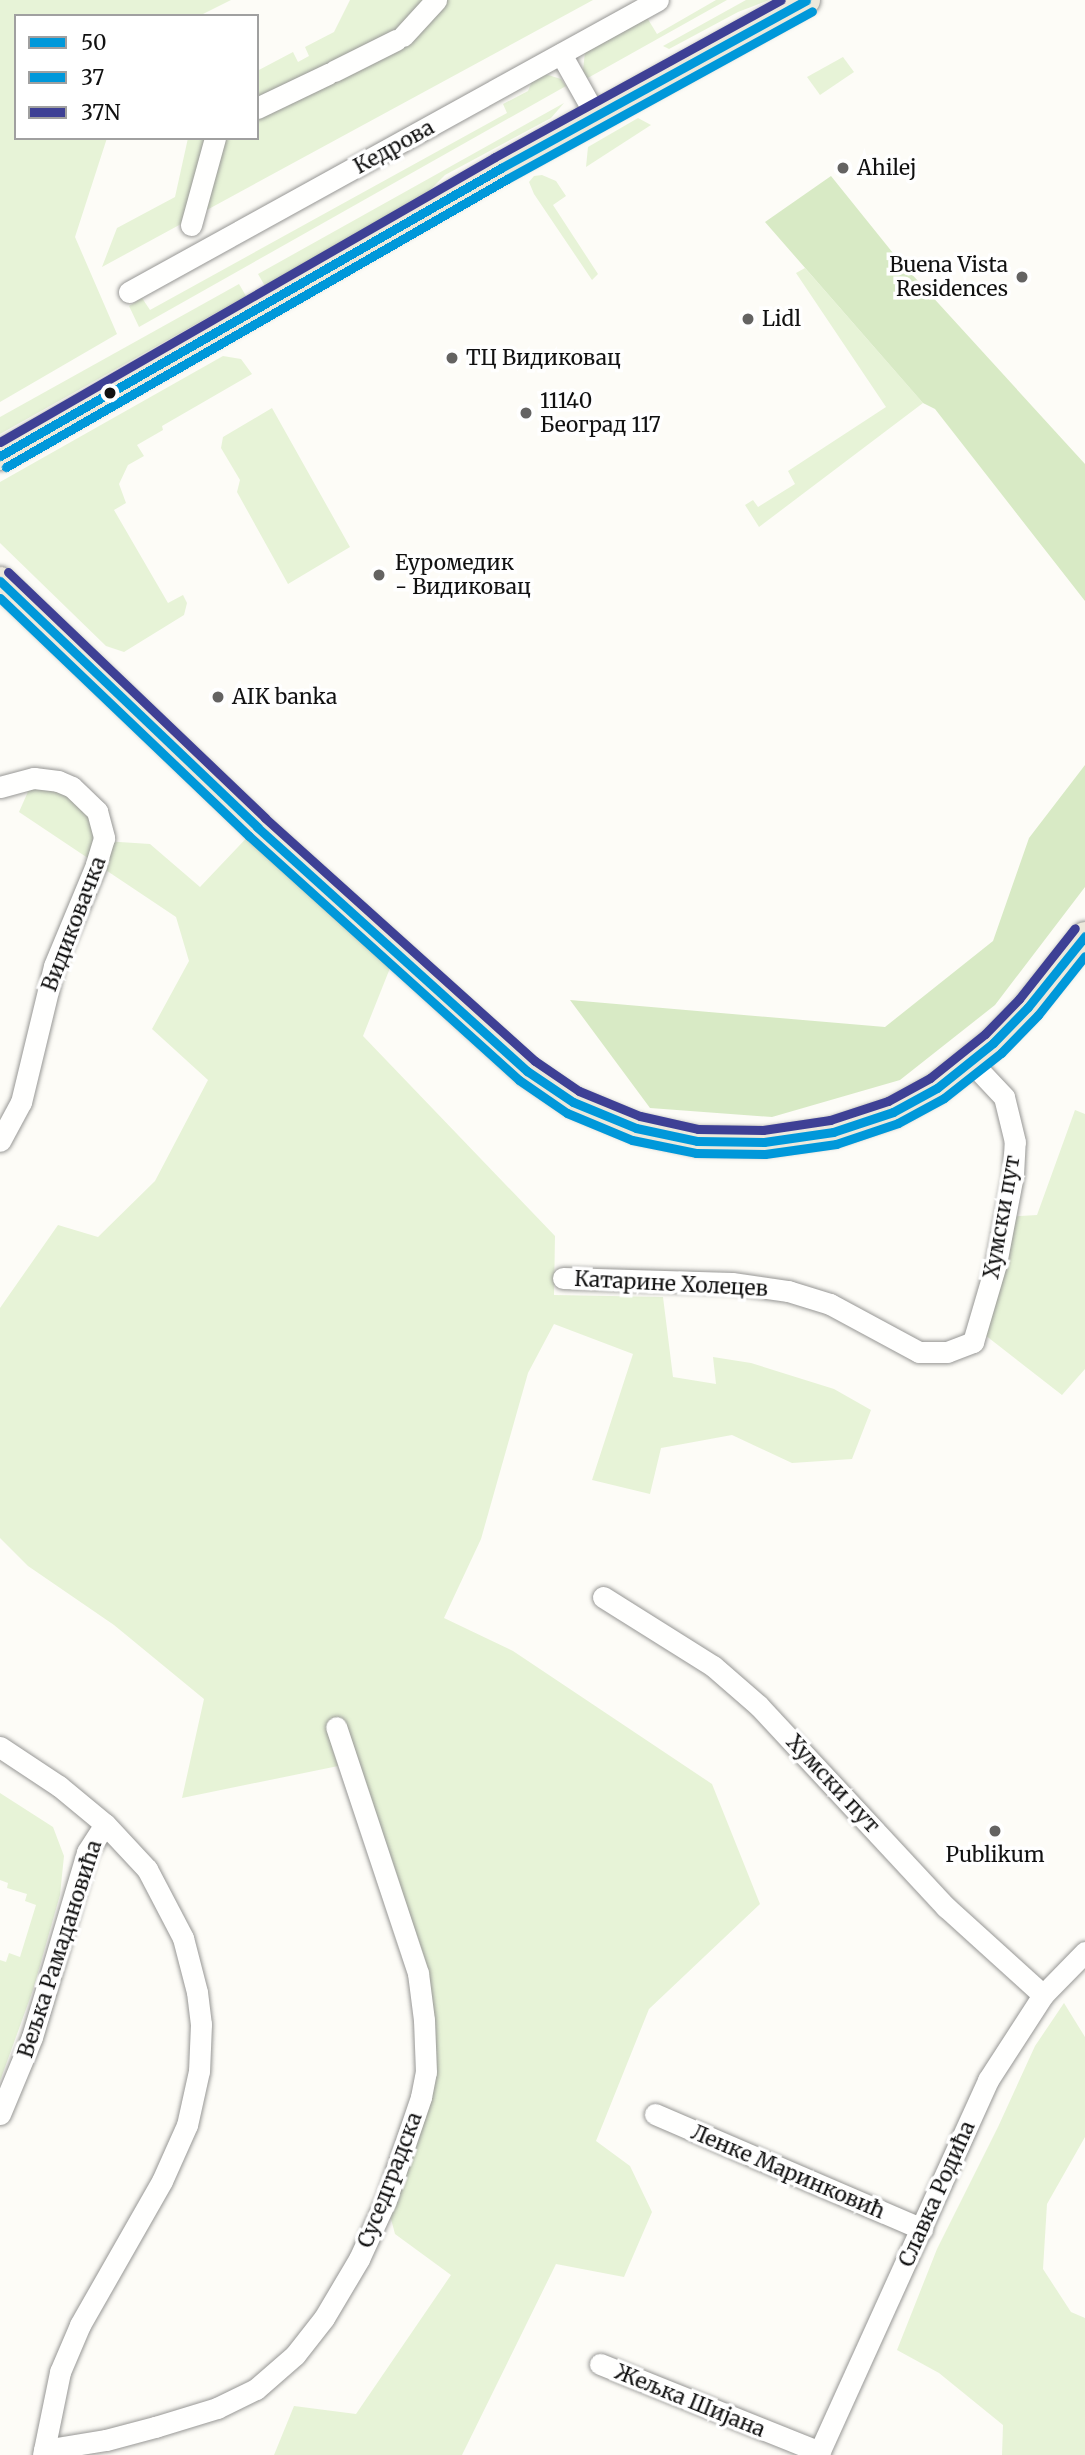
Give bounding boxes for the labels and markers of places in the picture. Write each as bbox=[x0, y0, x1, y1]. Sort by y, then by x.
place label: Ahilej bbox=[857, 155, 917, 181]
marker: Ahilej bbox=[835, 160, 851, 176]
place label: Buena Vista Residences bbox=[889, 252, 1008, 302]
marker: Buena Vista Residences bbox=[1014, 269, 1030, 285]
place label: Lidl bbox=[762, 306, 801, 332]
marker: Lidl bbox=[740, 311, 756, 327]
place label: ТЦ Видиковац bbox=[466, 345, 621, 371]
marker: ТЦ Видиковац bbox=[444, 350, 460, 366]
unlabelled marker bbox=[103, 386, 117, 400]
place label: 11140 Београд 117 bbox=[540, 388, 661, 438]
marker: 11140 Београд 117 bbox=[518, 405, 534, 421]
place label: Еуромедик - Видиковац bbox=[395, 550, 531, 600]
marker: Еуромедик - Видиковац bbox=[369, 565, 389, 585]
place label: AIK banka bbox=[232, 684, 337, 710]
marker: AIK banka bbox=[210, 689, 226, 705]
marker: Publikum bbox=[987, 1823, 1003, 1839]
place label: Publikum bbox=[945, 1842, 1045, 1868]

